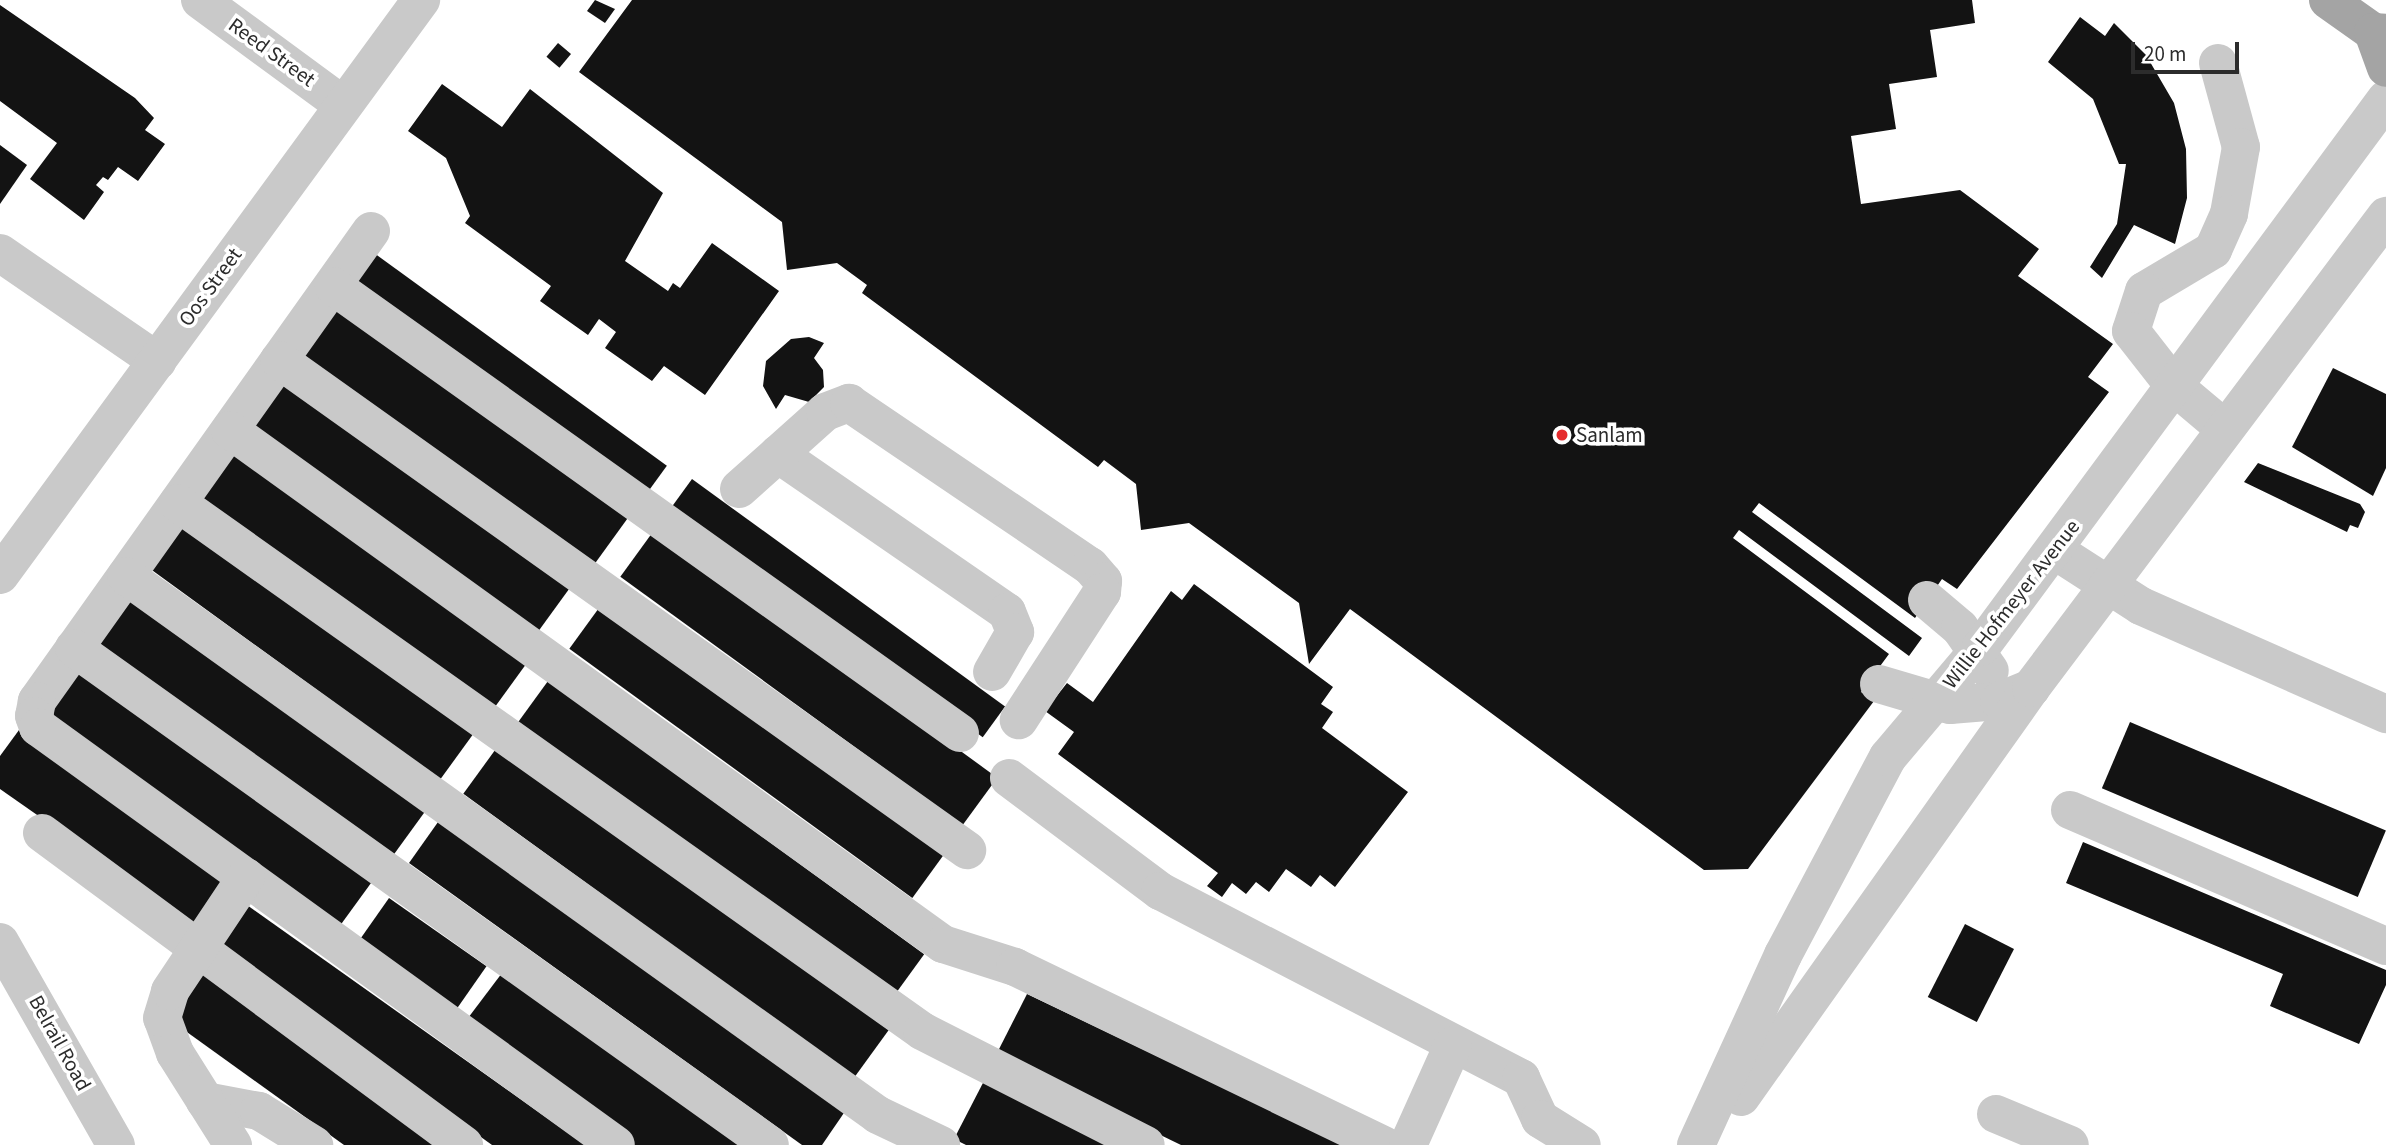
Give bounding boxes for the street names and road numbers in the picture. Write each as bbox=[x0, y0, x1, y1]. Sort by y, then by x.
street label: Reed Street bbox=[224, 12, 320, 92]
street label: Oos Street bbox=[173, 243, 247, 331]
street label: Willie Hofmeyer Avenue bbox=[1937, 514, 2085, 694]
street label: Belrail Road bbox=[23, 991, 97, 1095]

